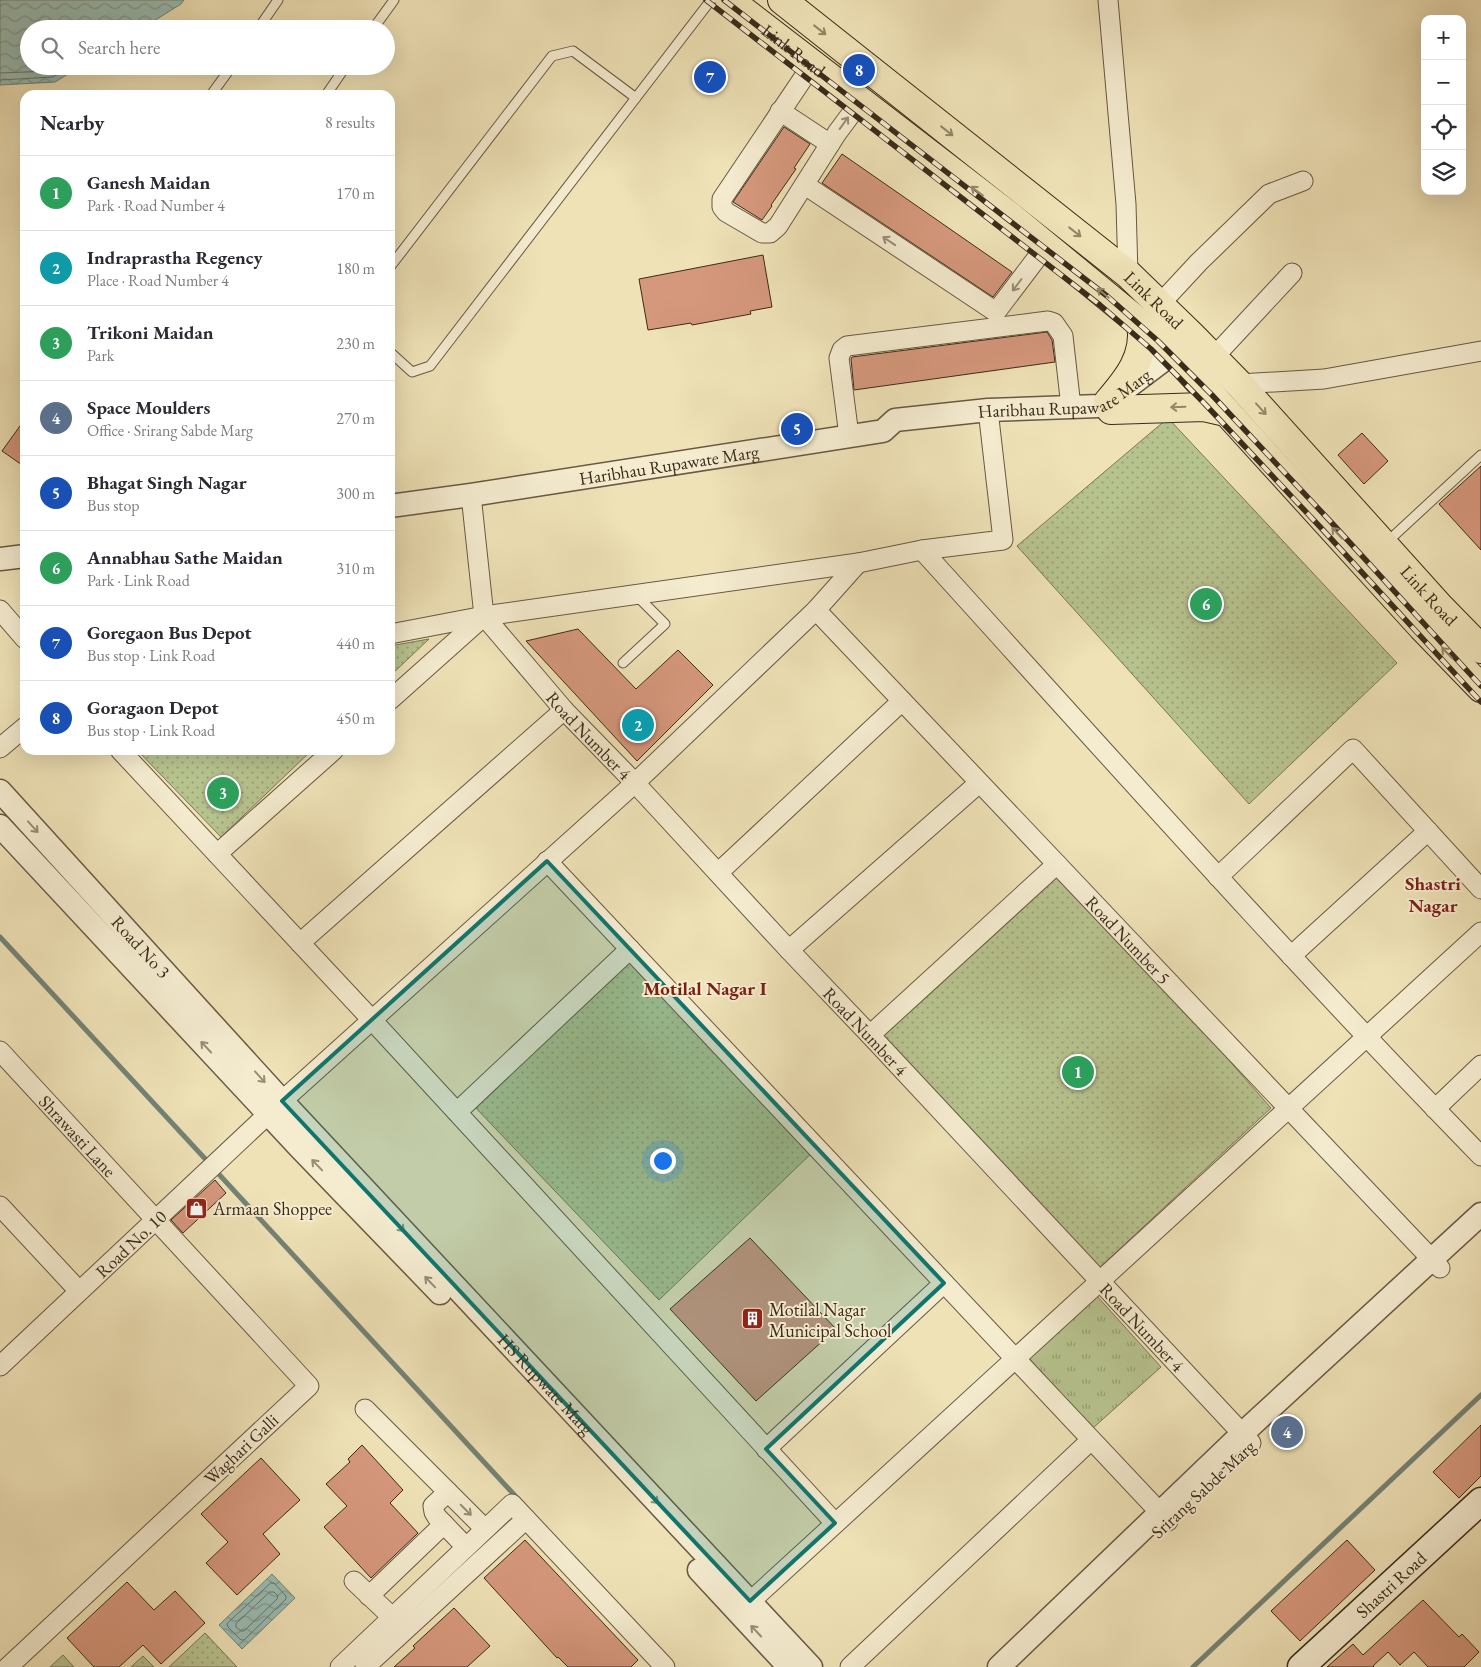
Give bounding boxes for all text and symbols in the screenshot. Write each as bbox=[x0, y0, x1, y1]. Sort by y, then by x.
map controls bbox=[1421, 15, 1466, 195]
button: + bbox=[1421, 15, 1466, 60]
street label: Link Road bbox=[758, 18, 831, 82]
search box bbox=[20, 20, 395, 75]
one-way arrow bbox=[813, 25, 826, 36]
icon: search bbox=[38, 34, 66, 62]
text: Search here bbox=[78, 35, 160, 60]
pin: 8 bbox=[843, 51, 875, 89]
pin: 7 bbox=[694, 58, 726, 96]
button: − bbox=[1421, 60, 1466, 105]
button: locate bbox=[1421, 105, 1466, 150]
text: Nearby bbox=[40, 109, 104, 136]
text: 8 results bbox=[325, 112, 375, 133]
one-way arrow bbox=[839, 117, 850, 130]
one-way arrow bbox=[940, 126, 953, 137]
button: layers bbox=[1421, 150, 1466, 195]
text: Ganesh Maidan bbox=[87, 170, 210, 195]
text: 1 bbox=[52, 183, 60, 204]
text: 170 m bbox=[336, 183, 375, 204]
one-way arrow bbox=[970, 186, 984, 196]
text: Park · Road Number 4 bbox=[87, 195, 225, 216]
one-way arrow bbox=[1068, 226, 1081, 237]
one-way arrow bbox=[882, 236, 896, 246]
text: Indraprastha Regency bbox=[87, 245, 263, 270]
text: 2 bbox=[52, 258, 60, 279]
text: 180 m bbox=[336, 258, 375, 279]
street label: Link Road bbox=[1120, 265, 1190, 334]
text: Place · Road Number 4 bbox=[87, 270, 229, 291]
one-way arrow bbox=[1011, 278, 1022, 291]
one-way arrow bbox=[1097, 288, 1110, 299]
text: Trikoni Maidan bbox=[87, 320, 214, 345]
text: 3 bbox=[52, 333, 60, 354]
text: 230 m bbox=[336, 333, 375, 354]
text: Park bbox=[87, 345, 114, 366]
street label: Haribhau Rupawate Marg bbox=[977, 362, 1155, 423]
text: Space Moulders bbox=[87, 395, 210, 420]
one-way arrow bbox=[1170, 403, 1186, 412]
one-way arrow bbox=[1256, 403, 1267, 416]
text: 4 bbox=[52, 408, 60, 429]
text: 270 m bbox=[336, 408, 375, 429]
pin: 5 bbox=[781, 410, 813, 448]
text: Office · Srirang Sabde Marg bbox=[87, 420, 253, 441]
street label: Haribhau Rupawate Marg bbox=[577, 439, 760, 490]
text: Bhagat Singh Nagar bbox=[87, 470, 247, 495]
text: 5 bbox=[52, 483, 60, 504]
text: 300 m bbox=[336, 483, 375, 504]
text: Bus stop bbox=[87, 495, 140, 516]
one-way arrow bbox=[1331, 527, 1343, 540]
text: Annabhau Sathe Maidan bbox=[87, 545, 283, 570]
text: 6 bbox=[52, 558, 60, 579]
text: 310 m bbox=[336, 558, 375, 579]
street label: Link Road bbox=[1396, 560, 1464, 631]
text: Park · Link Road bbox=[87, 570, 190, 591]
pin: 6 bbox=[1190, 585, 1222, 623]
text: Goregaon Bus Depot bbox=[87, 620, 252, 645]
text: 7 bbox=[52, 633, 60, 654]
text: 440 m bbox=[336, 633, 375, 654]
text: Bus stop · Link Road bbox=[87, 645, 215, 666]
one-way arrow bbox=[1441, 647, 1453, 659]
street label: Road Number 4 bbox=[541, 686, 637, 785]
text: Goragaon Depot bbox=[87, 695, 219, 720]
pin: 2 bbox=[622, 706, 654, 744]
text: 8 bbox=[52, 708, 60, 729]
text: 450 m bbox=[336, 708, 375, 729]
text: Bus stop · Link Road bbox=[87, 720, 215, 741]
pin: 3 bbox=[207, 774, 239, 812]
one-way arrow bbox=[27, 821, 39, 834]
district label: Shastri Nagar bbox=[1405, 871, 1461, 918]
street label: Road Number 5 bbox=[1081, 890, 1176, 989]
street label: Road No 3 bbox=[107, 910, 176, 982]
district label: Motilal Nagar I bbox=[643, 976, 767, 1001]
street label: Road Number 4 bbox=[818, 982, 913, 1080]
one-way arrow bbox=[200, 1040, 212, 1053]
pin: 1 bbox=[1062, 1053, 1094, 1091]
one-way arrow bbox=[254, 1070, 266, 1083]
street label: Shrawasti Lane bbox=[34, 1090, 122, 1181]
your location bbox=[650, 1148, 676, 1174]
one-way arrow bbox=[311, 1159, 323, 1171]
shop icon: Armaan Shoppee bbox=[185, 1196, 209, 1220]
place label: Armaan Shoppee bbox=[212, 1197, 332, 1220]
street label: Road No. 10 bbox=[90, 1204, 171, 1282]
one-way arrow bbox=[393, 1220, 405, 1233]
one-way arrow bbox=[424, 1276, 436, 1288]
street label: Road Number 4 bbox=[1095, 1277, 1190, 1376]
place label: Motilal Nagar Municipal School bbox=[769, 1298, 891, 1342]
building icon: Motilal Nagar Municipal School bbox=[741, 1307, 765, 1331]
street label: HS Rupwate Marg bbox=[493, 1328, 599, 1439]
street label: Waghari Galli bbox=[199, 1408, 283, 1489]
pin: 4 bbox=[1271, 1413, 1303, 1451]
street label: Srirang Sabde Marg bbox=[1146, 1435, 1260, 1543]
one-way arrow bbox=[647, 1492, 659, 1505]
one-way arrow bbox=[460, 1504, 472, 1517]
street label: Shastri Road bbox=[1351, 1545, 1432, 1623]
one-way arrow bbox=[750, 1625, 761, 1638]

